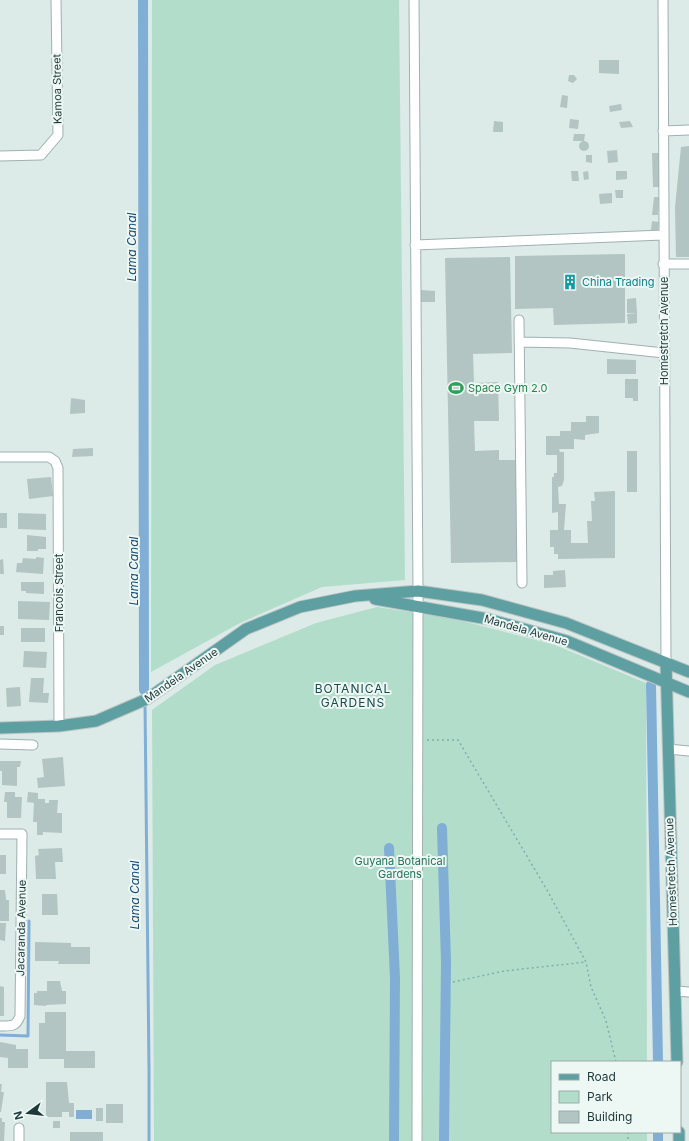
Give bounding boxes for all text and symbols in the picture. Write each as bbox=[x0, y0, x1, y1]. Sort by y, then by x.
street label: Kamoa Street bbox=[49, 53, 65, 124]
water label: Lama Canal bbox=[124, 212, 139, 281]
building icon: China Trading bbox=[561, 273, 579, 291]
place label: China Trading bbox=[582, 275, 654, 289]
street label: Homestretch Avenue bbox=[657, 277, 671, 385]
sports icon: Space Gym 2.0 bbox=[447, 379, 465, 397]
place label: Space Gym 2.0 bbox=[468, 381, 548, 395]
water label: Lama Canal bbox=[126, 536, 141, 605]
street label: Francois Street bbox=[52, 553, 66, 632]
street label: Mandela Avenue bbox=[483, 611, 569, 649]
street label: Mandela Avenue bbox=[142, 645, 220, 705]
district label: BOTANICAL GARDENS bbox=[315, 681, 391, 710]
street label: Homestretch Avenue bbox=[662, 817, 680, 927]
park label: Guyana Botanical Gardens bbox=[355, 854, 445, 881]
water label: Lama Canal bbox=[127, 860, 142, 929]
street label: Jacaranda Avenue bbox=[13, 880, 29, 976]
legend bbox=[551, 1061, 681, 1133]
text: Road bbox=[587, 1069, 616, 1084]
text: Park bbox=[587, 1089, 613, 1104]
north arrow bbox=[8, 1093, 48, 1133]
text: Building bbox=[587, 1109, 632, 1124]
text: N bbox=[10, 1110, 26, 1121]

